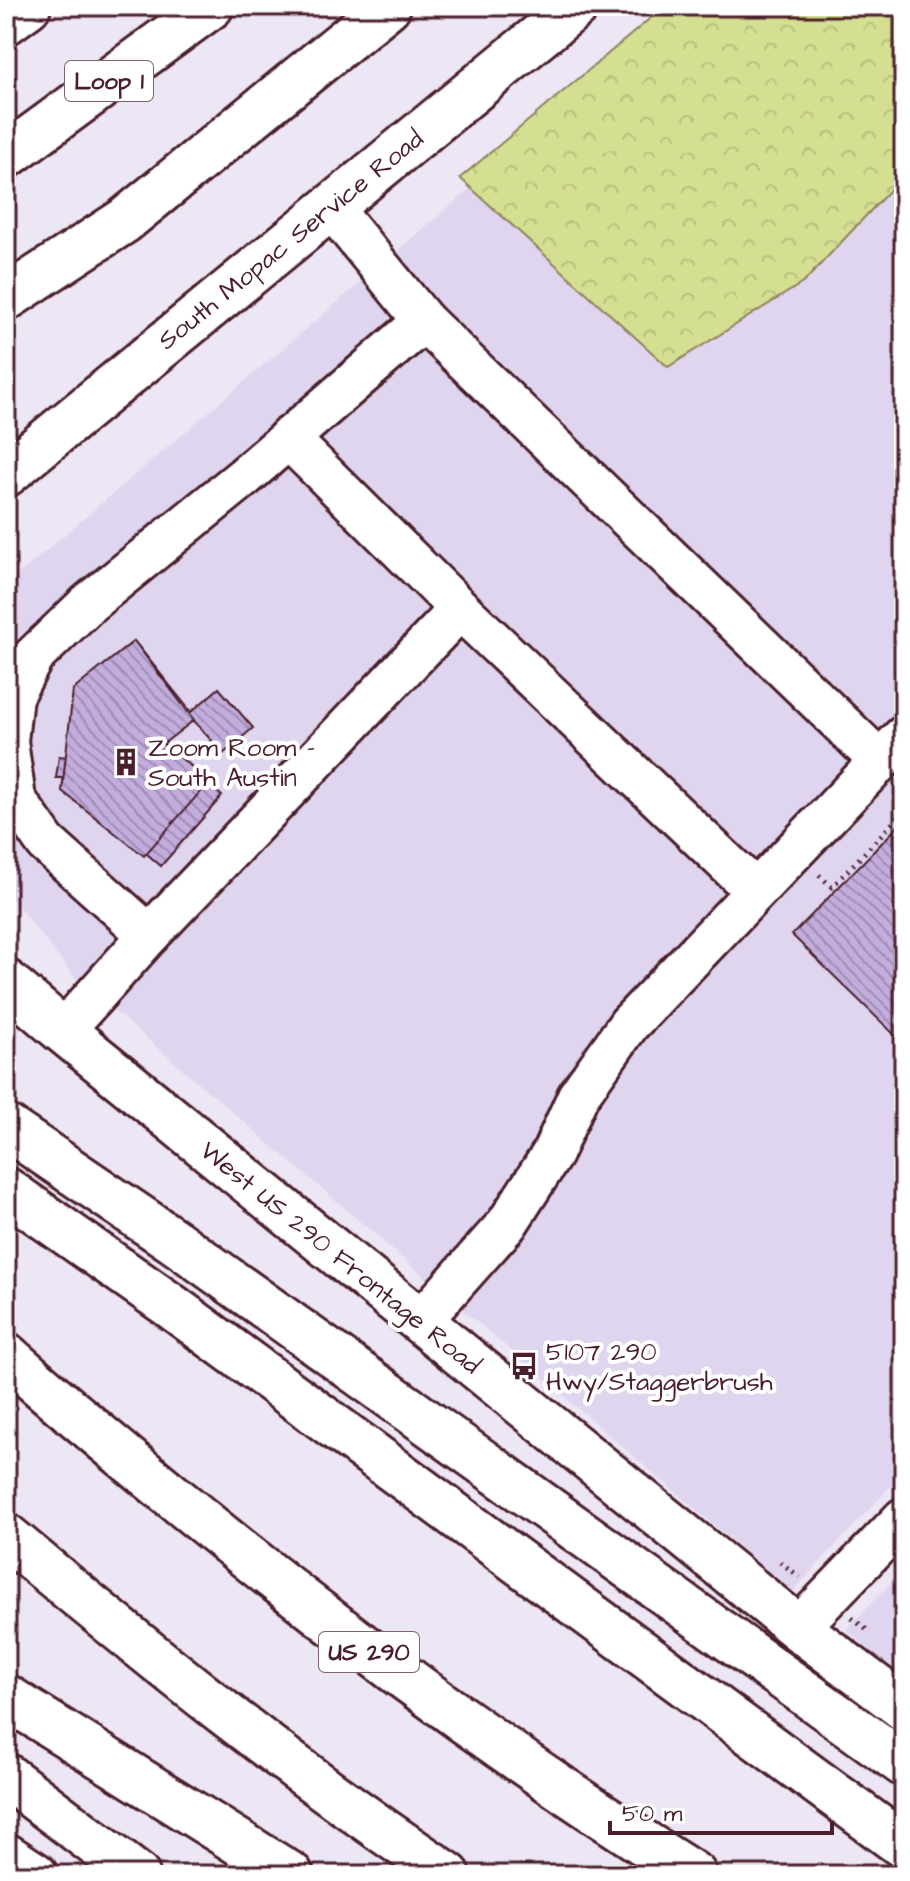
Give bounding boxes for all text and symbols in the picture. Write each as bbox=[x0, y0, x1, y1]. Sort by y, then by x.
road number: Loop 1 bbox=[65, 61, 153, 101]
street label: South Mopac Service Road bbox=[150, 121, 431, 358]
place label: Zoom Room - South Austin bbox=[148, 730, 315, 796]
building icon: Zoom Room - South Austin bbox=[111, 747, 141, 777]
street label: West US 290 Frontage Road bbox=[191, 1133, 488, 1384]
place label: 5107 290 Hwy/Staggerbrush bbox=[546, 1334, 773, 1402]
bus stop icon: 5107 290 Hwy/Staggerbrush bbox=[509, 1351, 539, 1381]
road number: US 290 bbox=[319, 1632, 419, 1672]
scale bar bbox=[610, 1785, 832, 1835]
text: 50 m bbox=[622, 1797, 683, 1831]

